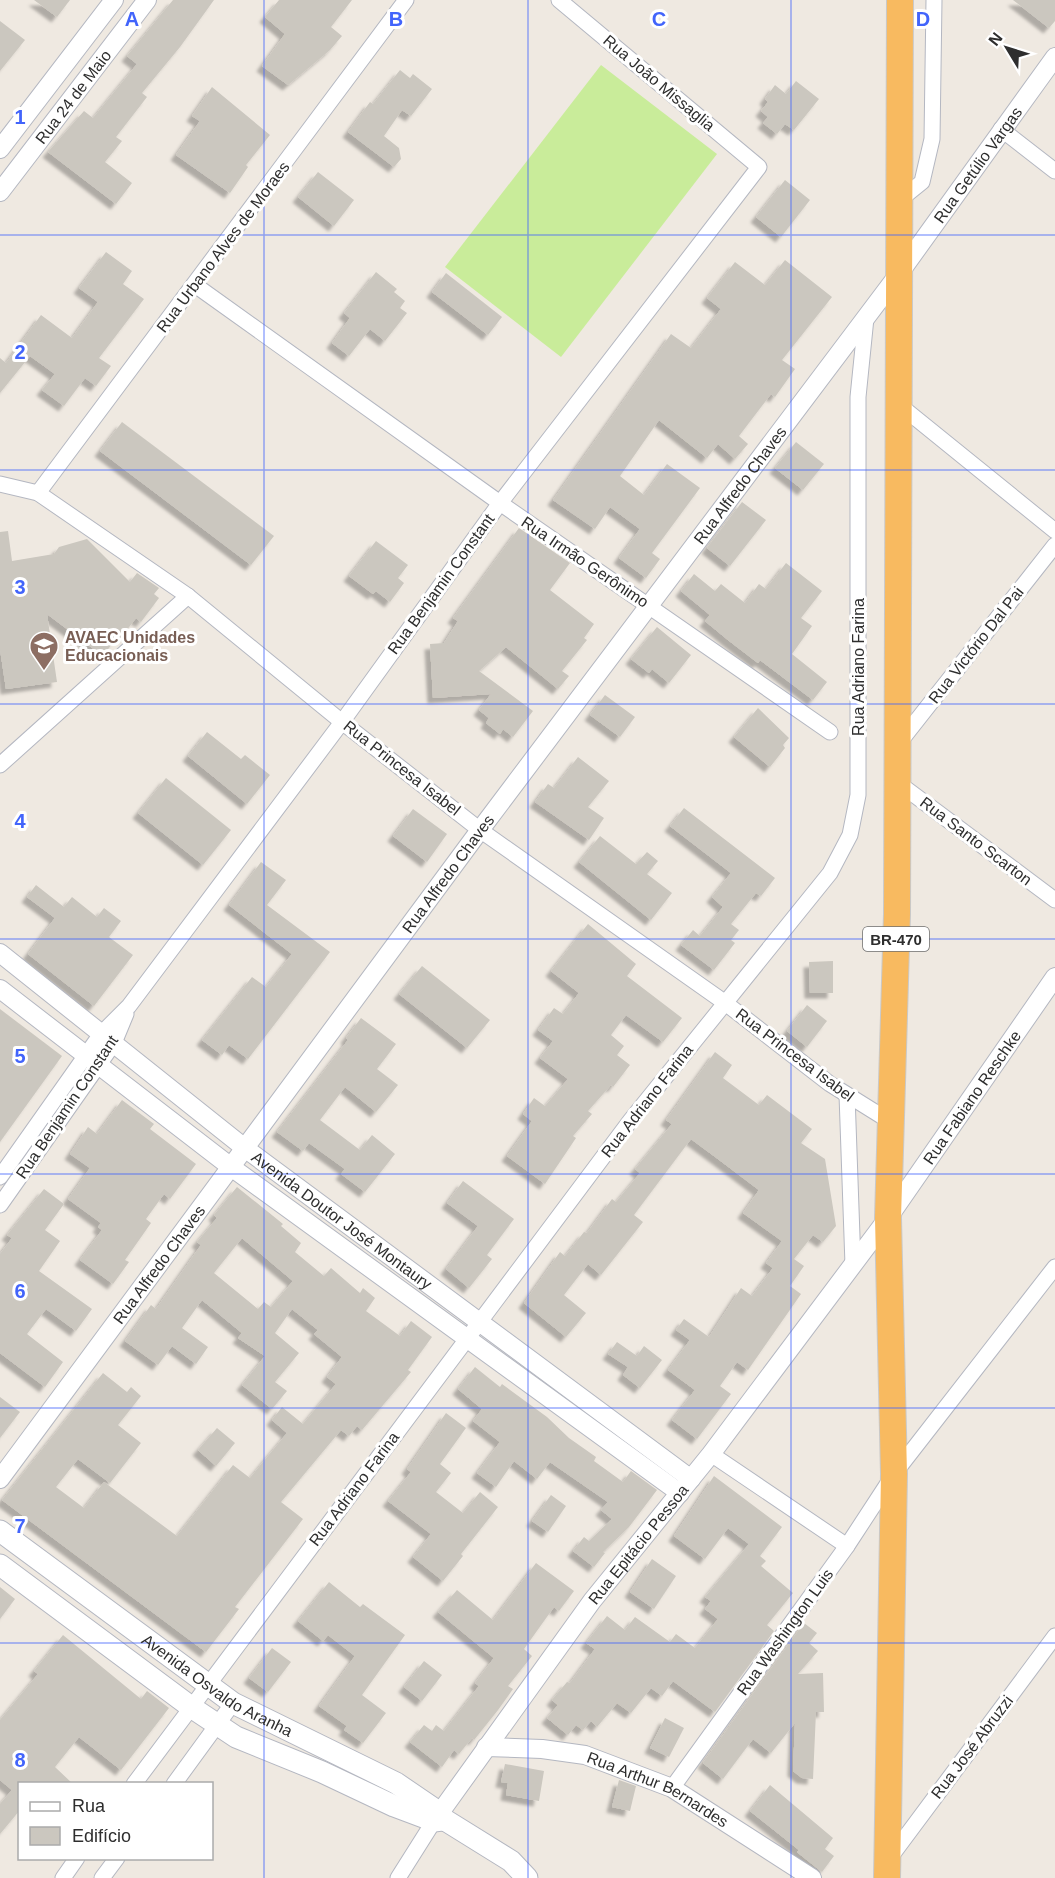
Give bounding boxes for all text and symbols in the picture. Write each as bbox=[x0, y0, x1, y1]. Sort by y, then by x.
text: A bbox=[125, 8, 139, 30]
text: B bbox=[389, 8, 403, 30]
text: C bbox=[652, 8, 666, 30]
text: D bbox=[916, 8, 930, 30]
north arrow bbox=[977, 18, 1037, 78]
text: N bbox=[985, 29, 1006, 49]
street label: Rua João Missaglia bbox=[600, 32, 718, 134]
street label: Rua 24 de Maio bbox=[32, 47, 114, 147]
street label: Rua Getúlio Vargas bbox=[930, 103, 1025, 226]
text: 1 bbox=[14, 106, 26, 128]
street label: Rua Urbano Alves de Moraes bbox=[153, 158, 293, 336]
text: 2 bbox=[14, 341, 26, 363]
street label: Rua Alfredo Chaves bbox=[690, 423, 789, 547]
street label: Rua Benjamin Constant bbox=[384, 510, 498, 657]
street label: Rua Irmão Gerônimo bbox=[518, 513, 652, 611]
text: 3 bbox=[14, 576, 26, 598]
street label: Rua Victório Dal Pai bbox=[925, 583, 1027, 707]
street label: Rua Adriano Farina bbox=[850, 598, 867, 736]
place label: AVAEC Unidades Educacionais bbox=[65, 629, 195, 664]
school or university icon: AVAEC Unidades Educacionais bbox=[28, 630, 60, 672]
street label: Rua Princesa Isabel bbox=[340, 717, 464, 819]
street label: Rua Santo Scarton bbox=[917, 794, 1035, 888]
text: 4 bbox=[14, 810, 26, 832]
street label: Rua Alfredo Chaves bbox=[399, 811, 497, 936]
road number: BR-470 bbox=[863, 927, 929, 951]
street label: Rua Princesa Isabel bbox=[733, 1005, 857, 1105]
street label: Rua Fabiano Reschke bbox=[920, 1027, 1024, 1167]
street label: Rua Benjamin Constant bbox=[13, 1032, 122, 1182]
street label: Rua Adriano Farina bbox=[598, 1041, 696, 1161]
text: 5 bbox=[14, 1045, 26, 1067]
street label: Avenida Doutor José Montaury bbox=[249, 1148, 435, 1292]
street label: Rua Alfredo Chaves bbox=[110, 1202, 208, 1327]
text: 6 bbox=[14, 1280, 26, 1302]
street label: Rua Adriano Farina bbox=[306, 1429, 402, 1549]
street label: Rua Epitácio Pessoa bbox=[585, 1481, 691, 1607]
text: 7 bbox=[14, 1515, 26, 1537]
street label: Rua Washington Luis bbox=[734, 1566, 836, 1698]
street label: Avenida Osvaldo Aranha bbox=[139, 1630, 296, 1739]
street label: Rua José Abruzzi bbox=[928, 1692, 1016, 1802]
street label: Rua Arthur Bernardes bbox=[585, 1748, 731, 1830]
text: 8 bbox=[14, 1749, 26, 1771]
legend bbox=[18, 1782, 213, 1860]
text: Rua bbox=[72, 1796, 106, 1816]
text: Edifício bbox=[72, 1826, 131, 1846]

